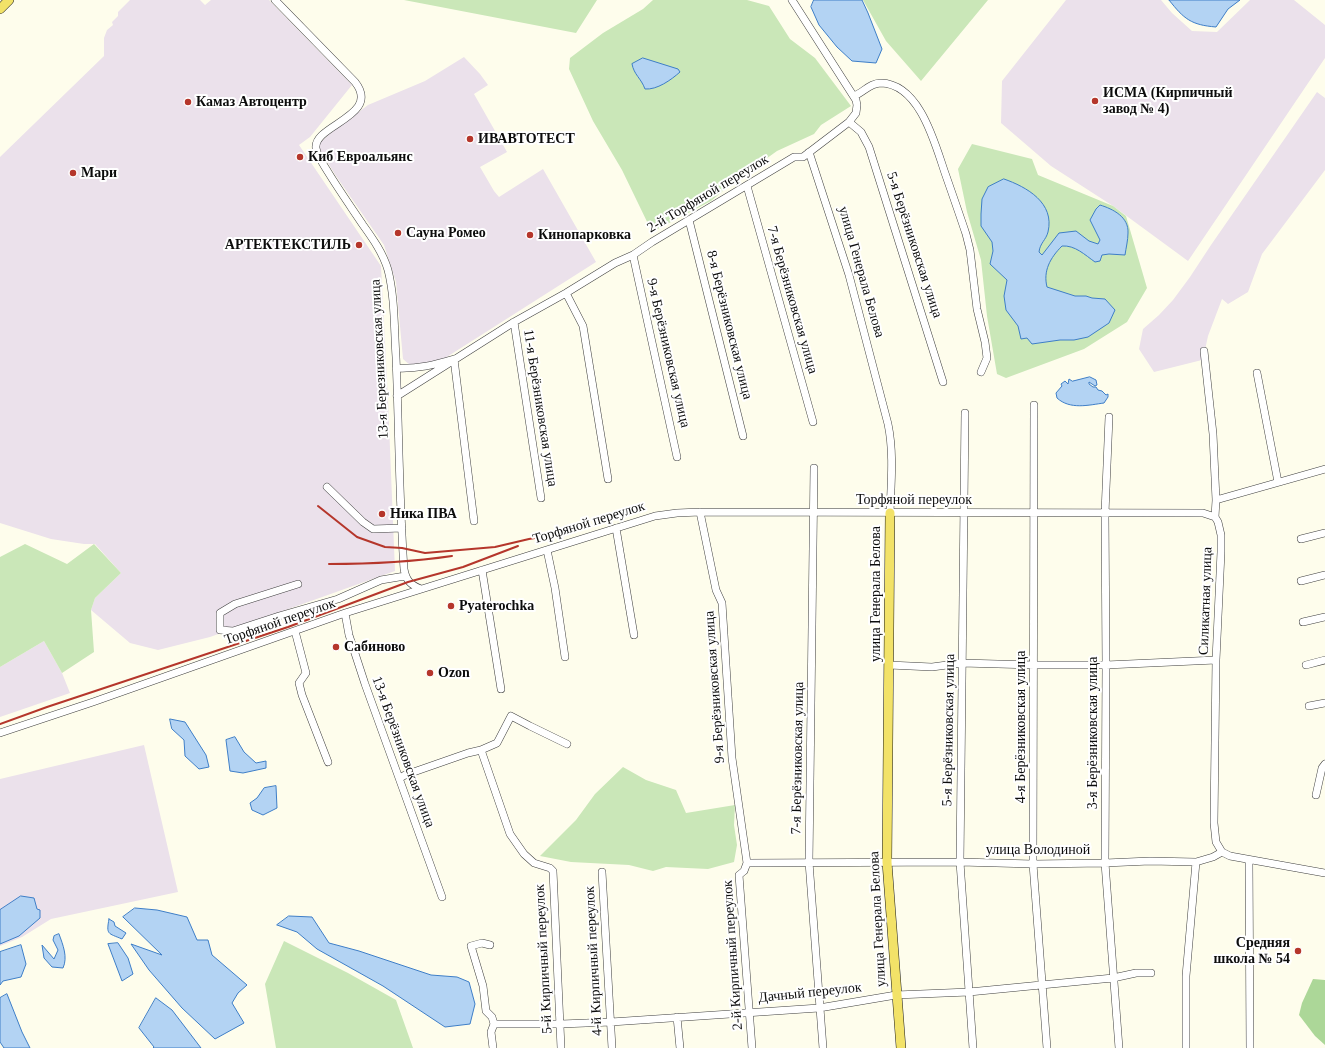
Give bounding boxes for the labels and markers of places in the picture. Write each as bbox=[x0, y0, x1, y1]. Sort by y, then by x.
place label: ИСМА (Кирпичный завод № 4) bbox=[1103, 85, 1233, 118]
place label: Камаз Автоцентр bbox=[196, 94, 307, 110]
marker: ИСМА (Кирпичный завод № 4) bbox=[1090, 96, 1100, 106]
marker: Камаз Автоцентр bbox=[183, 97, 193, 107]
place label: ИВАВТОТЕСТ bbox=[478, 131, 575, 147]
marker: ИВАВТОТЕСТ bbox=[465, 134, 475, 144]
place label: Киб Евроальянс bbox=[308, 149, 413, 165]
marker: Киб Евроальянс bbox=[295, 152, 305, 162]
place label: Мари bbox=[81, 165, 117, 181]
marker: Мари bbox=[68, 168, 78, 178]
place label: Сауна Ромео bbox=[406, 225, 486, 241]
place label: Кинопарковка bbox=[538, 227, 631, 243]
marker: Сауна Ромео bbox=[393, 228, 403, 238]
marker: Кинопарковка bbox=[525, 230, 535, 240]
place label: АРТЕКТЕКСТИЛЬ bbox=[225, 237, 351, 253]
marker: АРТЕКТЕКСТИЛЬ bbox=[354, 240, 364, 250]
place label: Ника ПВА bbox=[390, 506, 457, 522]
marker: Ника ПВА bbox=[377, 509, 387, 519]
place label: Pyaterochka bbox=[459, 598, 534, 614]
marker: Pyaterochka bbox=[446, 601, 456, 611]
place label: Сабиново bbox=[344, 639, 405, 655]
marker: Сабиново bbox=[331, 642, 341, 652]
place label: Ozon bbox=[438, 665, 470, 681]
marker: Ozon bbox=[425, 668, 435, 678]
place label: Средняя школа № 54 bbox=[1214, 935, 1290, 968]
marker: Средняя школа № 54 bbox=[1293, 946, 1303, 956]

